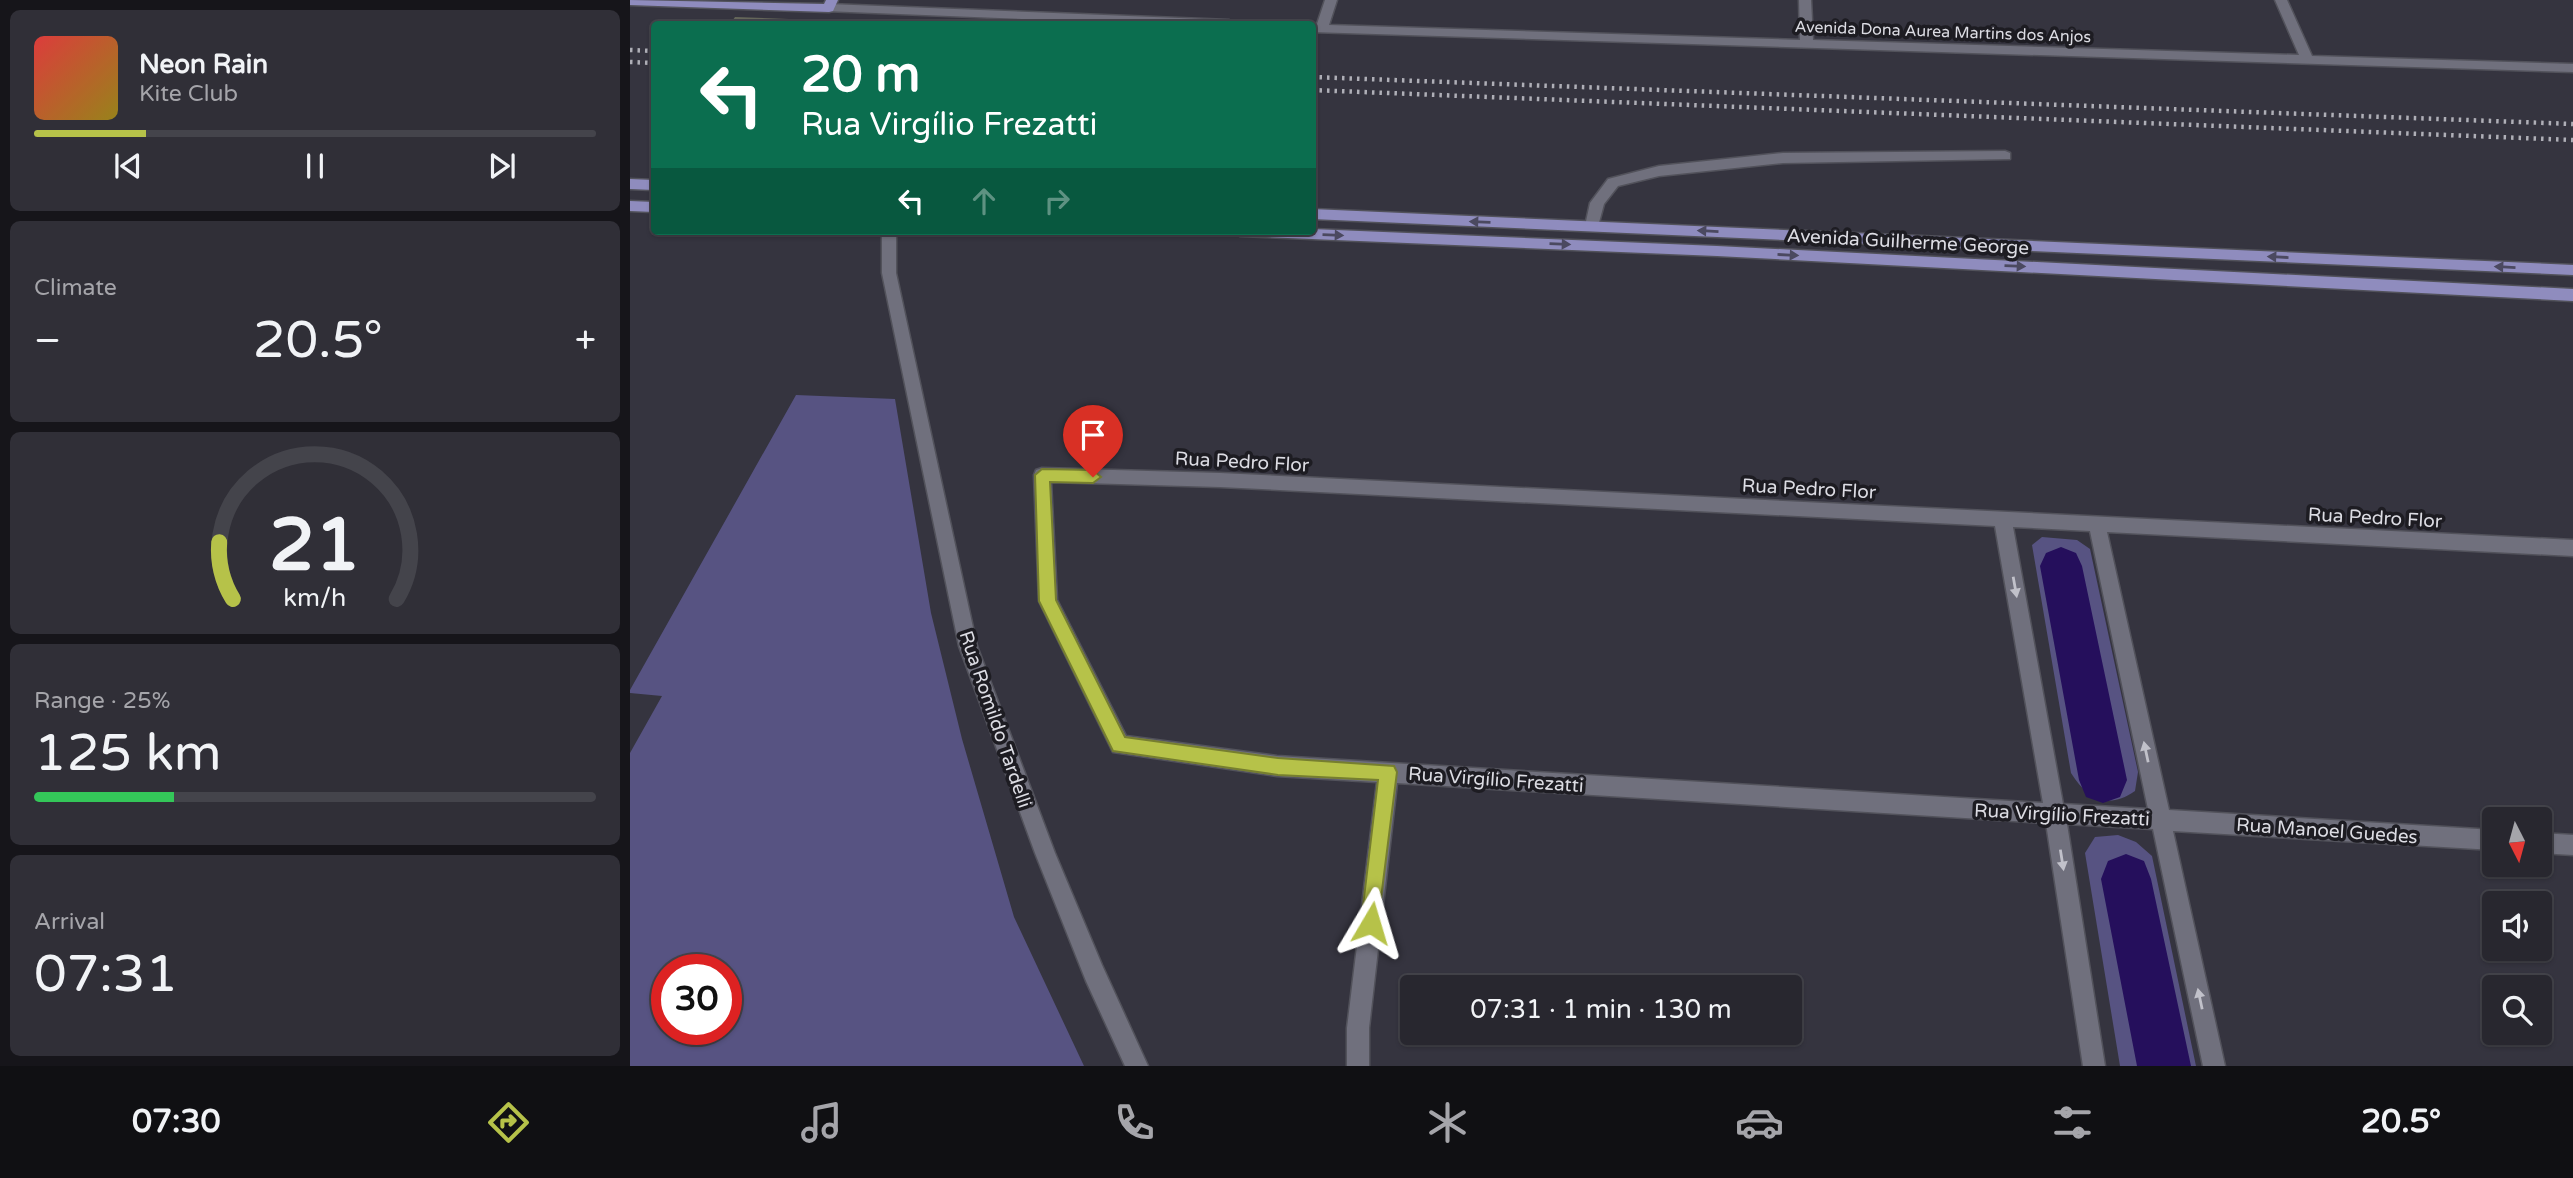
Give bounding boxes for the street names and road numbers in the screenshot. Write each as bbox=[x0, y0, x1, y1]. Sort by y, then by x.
street label: Avenida Dona Aurea Martins dos Anjos bbox=[1794, 17, 2092, 47]
street label: Avenida Guilherme George bbox=[1786, 225, 2030, 259]
street label: Rua Pedro Flor bbox=[1174, 447, 1310, 477]
street label: Rua Pedro Flor bbox=[1741, 474, 1877, 504]
street label: Rua Pedro Flor bbox=[2307, 503, 2443, 533]
street label: Rua Romildo Tardelli bbox=[954, 628, 1036, 811]
street label: Rua Virgílio Frezatti bbox=[1407, 763, 1585, 797]
street label: Rua Virgílio Frezatti bbox=[1973, 799, 2150, 831]
street label: Rua Manoel Guedes bbox=[2235, 814, 2418, 848]

